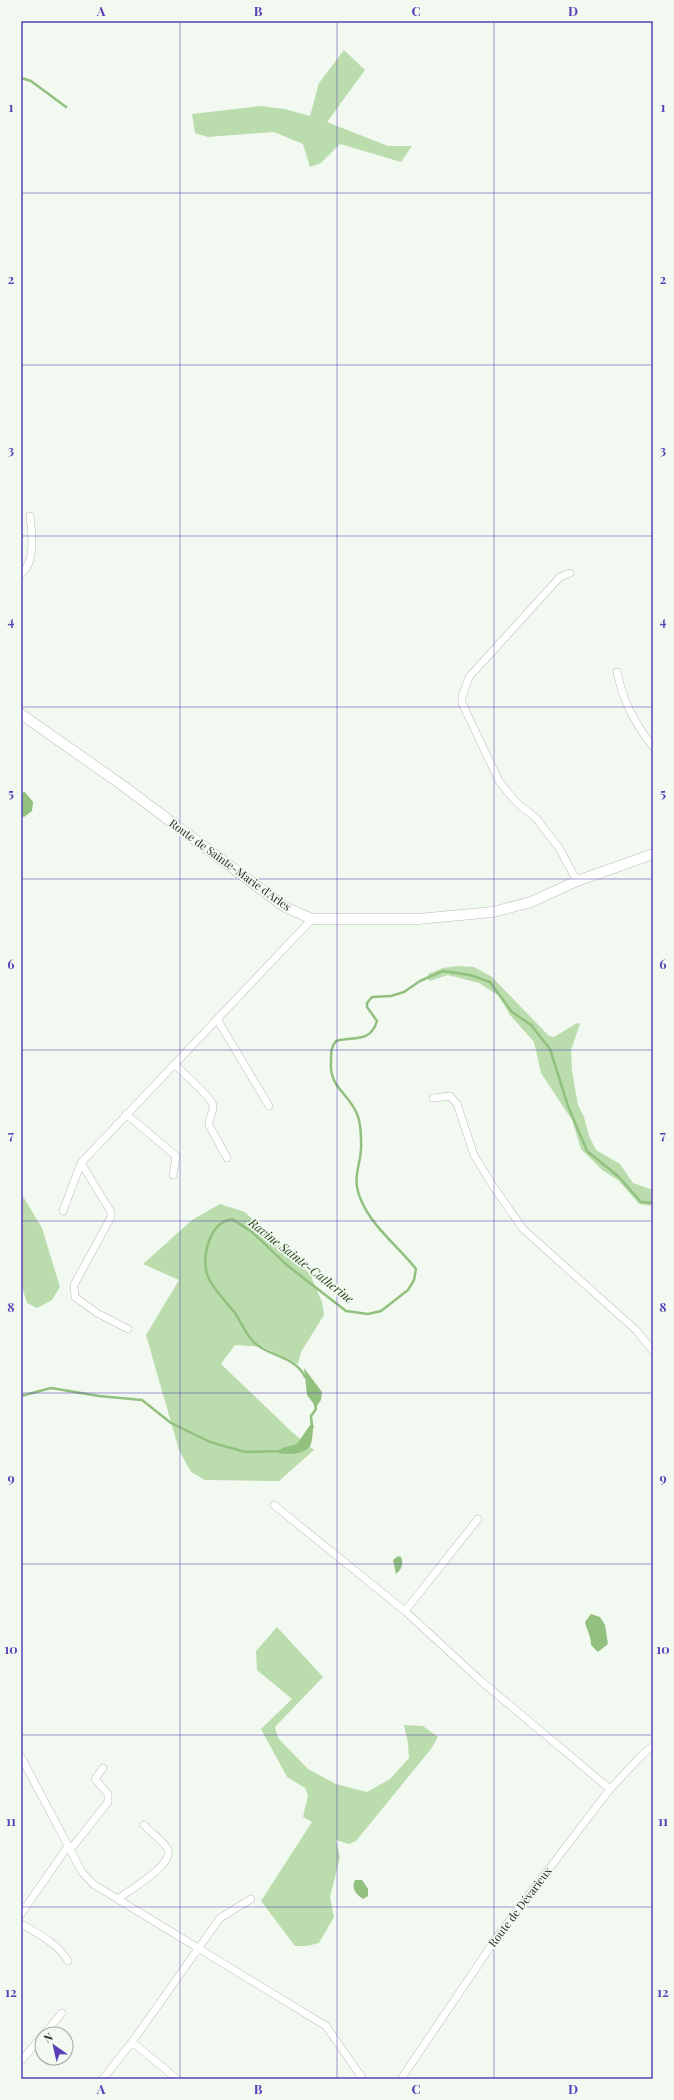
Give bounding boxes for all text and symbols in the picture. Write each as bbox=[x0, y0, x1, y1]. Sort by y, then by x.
text: A bbox=[96, 2, 106, 19]
text: B bbox=[254, 2, 263, 19]
text: C bbox=[411, 2, 421, 19]
text: D bbox=[568, 2, 578, 19]
text: 1 bbox=[9, 98, 14, 115]
text: 1 bbox=[661, 98, 666, 115]
text: 2 bbox=[8, 270, 15, 287]
text: 2 bbox=[660, 270, 667, 287]
text: 3 bbox=[8, 441, 14, 458]
text: 3 bbox=[660, 441, 666, 458]
text: 4 bbox=[8, 612, 15, 629]
text: 4 bbox=[660, 612, 667, 629]
text: 5 bbox=[8, 784, 14, 801]
text: 5 bbox=[660, 784, 666, 801]
street label: Route de Sainte-Marie d'Arles bbox=[166, 815, 294, 914]
text: 6 bbox=[7, 955, 15, 972]
text: 6 bbox=[659, 955, 667, 972]
text: 7 bbox=[8, 1126, 14, 1143]
text: 7 bbox=[660, 1126, 666, 1143]
water label: Ravine Sainte-Catherine bbox=[245, 1214, 357, 1306]
text: 8 bbox=[7, 1298, 15, 1315]
text: 8 bbox=[659, 1298, 667, 1315]
text: 9 bbox=[7, 1469, 15, 1486]
text: 9 bbox=[659, 1469, 667, 1486]
text: 10 bbox=[4, 1640, 18, 1657]
text: 10 bbox=[656, 1640, 670, 1657]
text: 11 bbox=[6, 1812, 16, 1829]
text: 11 bbox=[658, 1812, 668, 1829]
street label: Route de Dévarieux bbox=[485, 1863, 555, 1950]
text: 12 bbox=[5, 1983, 17, 2000]
text: 12 bbox=[657, 1983, 669, 2000]
north arrow bbox=[34, 2026, 74, 2066]
text: N bbox=[41, 2029, 56, 2046]
text: A bbox=[96, 2080, 106, 2097]
text: B bbox=[254, 2080, 263, 2097]
text: C bbox=[411, 2080, 421, 2097]
text: D bbox=[568, 2080, 578, 2097]

